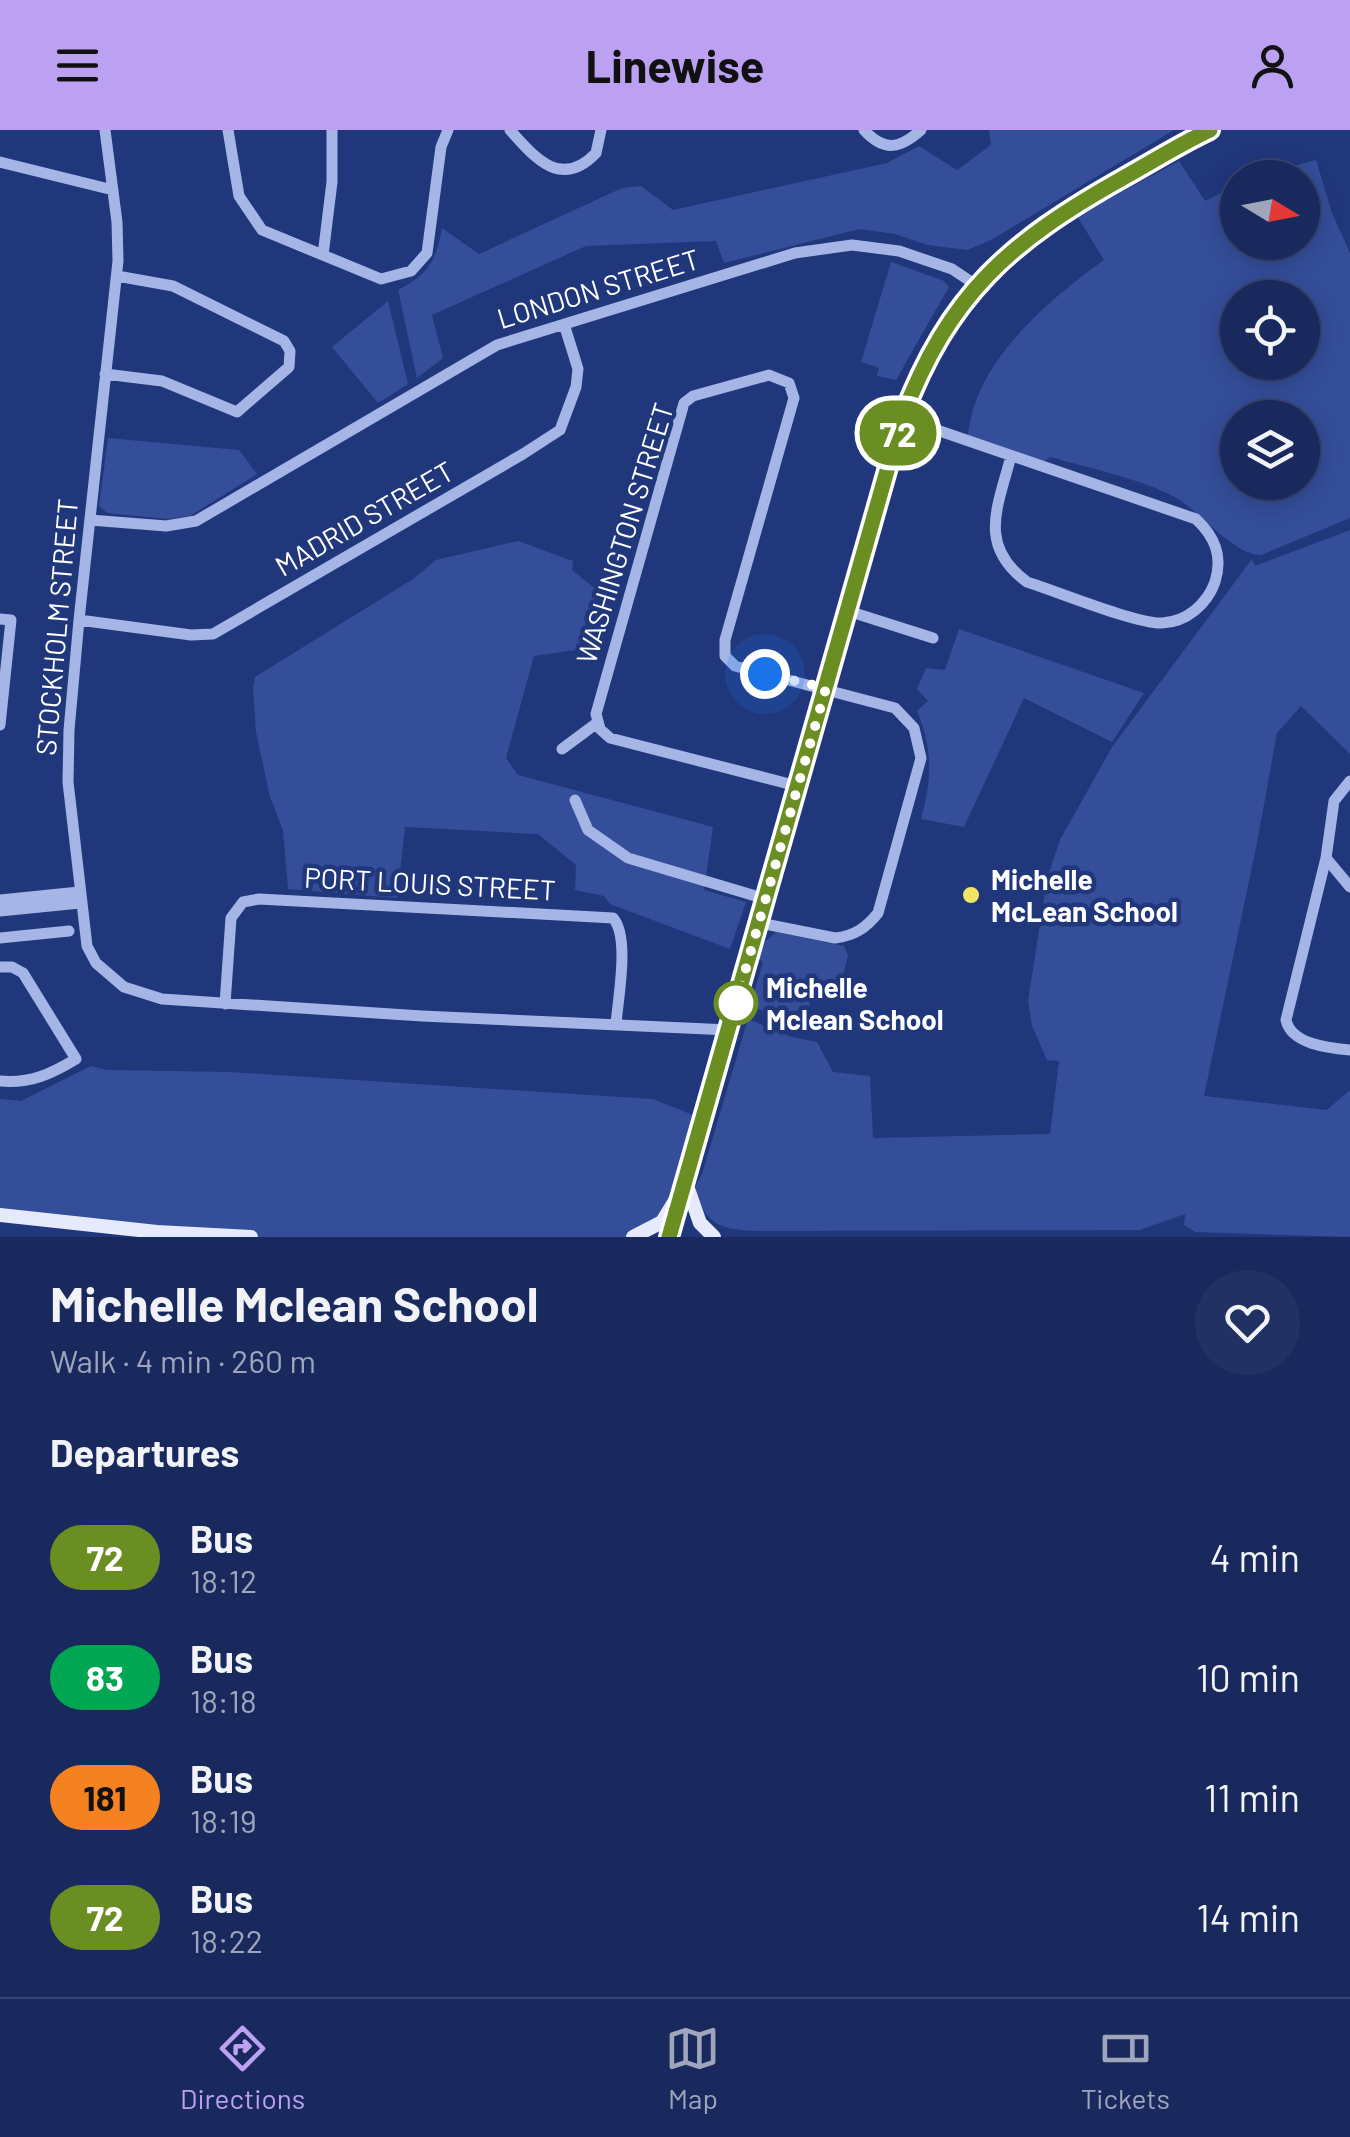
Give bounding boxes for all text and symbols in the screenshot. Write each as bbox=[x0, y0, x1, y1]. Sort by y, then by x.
icon: menu bbox=[50, 38, 105, 93]
text: Linewise bbox=[586, 38, 764, 92]
icon: person bbox=[1245, 38, 1300, 93]
north arrow bbox=[1220, 160, 1320, 260]
map controls bbox=[1220, 160, 1320, 500]
street label: LONDON STREET bbox=[493, 241, 703, 335]
button: locate bbox=[1220, 280, 1320, 380]
street label: WASHINGTON STREET bbox=[568, 398, 680, 668]
line badge: 72 bbox=[853, 400, 943, 466]
button: layers bbox=[1220, 400, 1320, 500]
text: 72 bbox=[880, 412, 916, 454]
street label: MADRID STREET bbox=[269, 453, 459, 583]
street label: STOCKHOLM STREET bbox=[28, 497, 84, 757]
your location bbox=[740, 649, 790, 699]
street label: PORT LOUIS STREET bbox=[303, 859, 557, 907]
place label: Michelle McLean School bbox=[991, 862, 1178, 928]
marker: Michelle McLean School bbox=[960, 884, 982, 906]
place label: Michelle Mclean School bbox=[766, 970, 944, 1036]
marker: Michelle Mclean School bbox=[715, 982, 757, 1024]
button: heart bbox=[1195, 1270, 1300, 1375]
text: Michelle Mclean School bbox=[50, 1274, 539, 1332]
text: Walk · 4 min · 260 m bbox=[50, 1341, 316, 1379]
text: Departures bbox=[50, 1429, 239, 1475]
text: Bus bbox=[190, 1515, 253, 1561]
text: 4 min bbox=[1210, 1534, 1300, 1580]
text: 72 bbox=[87, 1536, 123, 1578]
text: 18:12 bbox=[190, 1561, 257, 1599]
text: Bus bbox=[190, 1635, 253, 1681]
text: 10 min bbox=[1196, 1654, 1300, 1700]
text: 83 bbox=[86, 1656, 124, 1698]
text: 18:18 bbox=[190, 1681, 257, 1719]
text: Bus bbox=[190, 1755, 253, 1801]
text: 11 min bbox=[1204, 1774, 1300, 1820]
text: 181 bbox=[83, 1776, 127, 1818]
text: 18:19 bbox=[190, 1801, 257, 1839]
text: Bus bbox=[190, 1875, 253, 1921]
text: 14 min bbox=[1197, 1894, 1300, 1940]
text: 72 bbox=[87, 1896, 123, 1938]
text: 18:22 bbox=[190, 1921, 263, 1959]
tab: Directions bbox=[180, 2021, 305, 2115]
tab: Map bbox=[665, 2021, 720, 2115]
tab: Tickets bbox=[1081, 2021, 1170, 2115]

